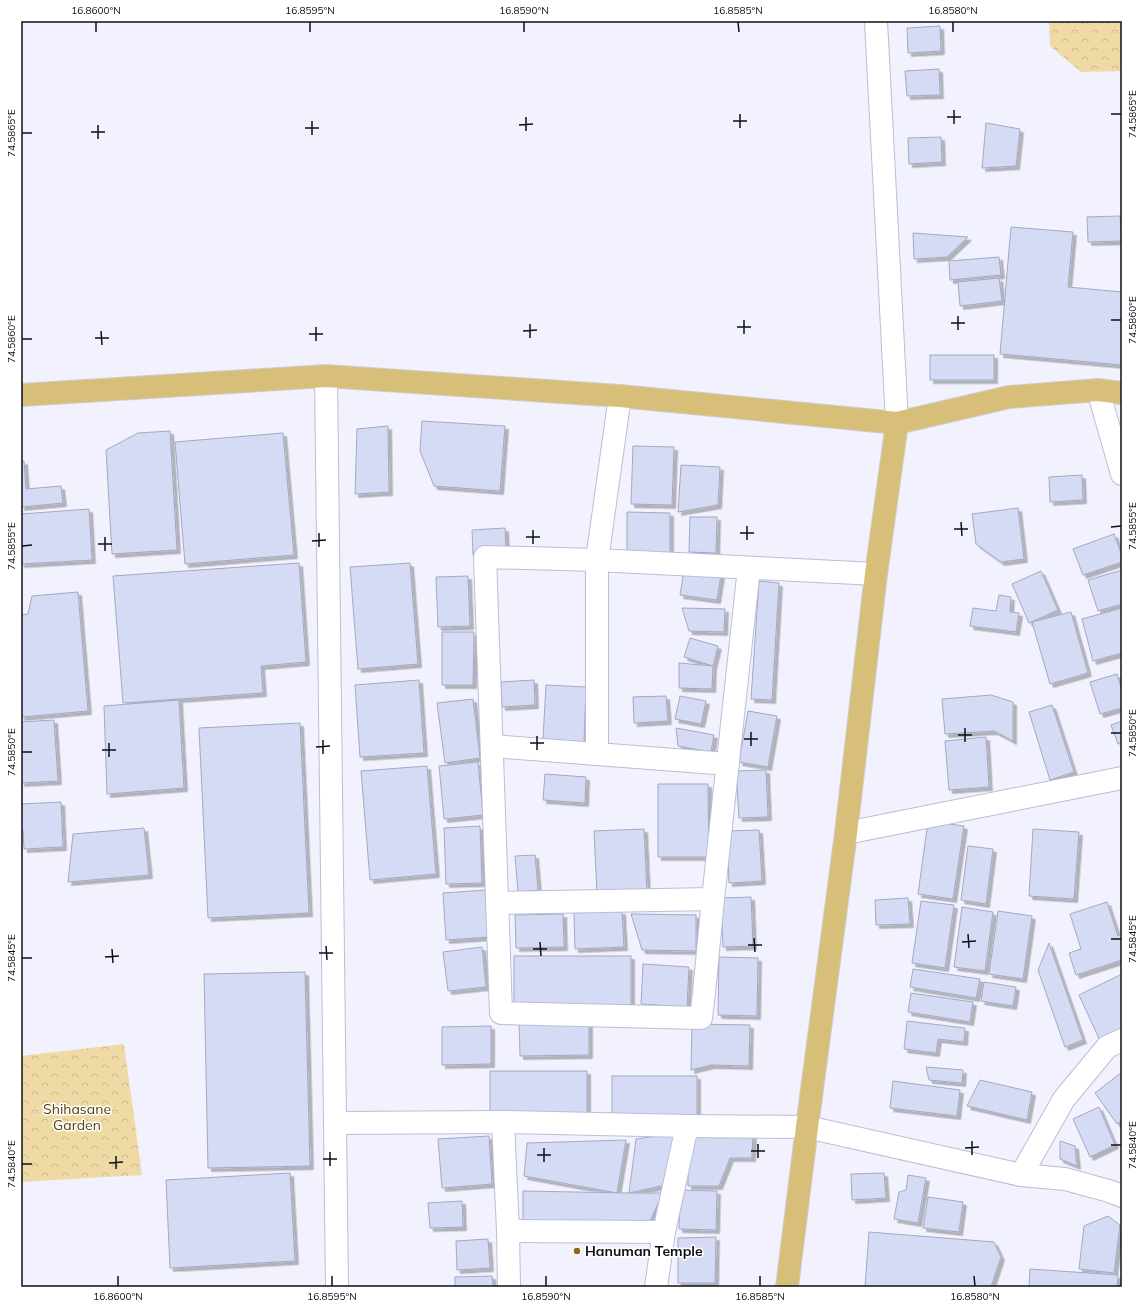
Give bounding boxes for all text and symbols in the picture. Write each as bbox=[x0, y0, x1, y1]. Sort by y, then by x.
text: 16.8600°N bbox=[71, 4, 121, 17]
text: 16.8595°N bbox=[285, 4, 335, 17]
text: 16.8590°N bbox=[499, 4, 549, 17]
text: 16.8585°N bbox=[713, 4, 763, 17]
text: 16.8580°N bbox=[928, 4, 978, 17]
text: 74.5865°E bbox=[1126, 90, 1139, 138]
text: 74.5865°E bbox=[5, 109, 18, 157]
text: 74.5860°E bbox=[1126, 296, 1139, 344]
text: 74.5860°E bbox=[5, 315, 18, 363]
text: 74.5855°E bbox=[1126, 502, 1139, 550]
text: 74.5855°E bbox=[5, 522, 18, 570]
text: 74.5850°E bbox=[1126, 709, 1139, 757]
text: 74.5850°E bbox=[5, 728, 18, 776]
text: 74.5845°E bbox=[1126, 915, 1139, 963]
text: 74.5845°E bbox=[5, 934, 18, 982]
park label: Shihasane Garden bbox=[43, 1100, 111, 1134]
text: 74.5840°E bbox=[1126, 1121, 1139, 1169]
text: 74.5840°E bbox=[5, 1140, 18, 1188]
place label: Hanuman Temple bbox=[585, 1242, 703, 1260]
marker: Hanuman Temple bbox=[572, 1246, 582, 1256]
text: 16.8600°N bbox=[93, 1290, 143, 1303]
text: 16.8595°N bbox=[307, 1290, 357, 1303]
text: 16.8590°N bbox=[521, 1290, 571, 1303]
text: 16.8585°N bbox=[735, 1290, 785, 1303]
text: 16.8580°N bbox=[950, 1290, 1000, 1303]

